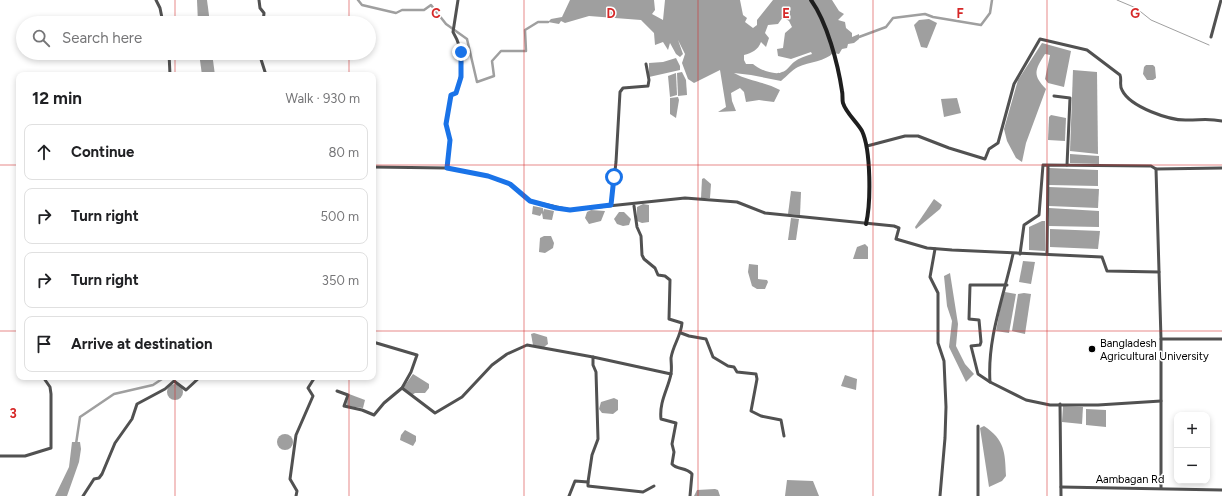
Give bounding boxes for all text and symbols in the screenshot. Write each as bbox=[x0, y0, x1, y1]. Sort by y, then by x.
text: C bbox=[431, 6, 441, 21]
text: D bbox=[606, 6, 616, 21]
text: E bbox=[782, 6, 790, 21]
text: F bbox=[956, 6, 964, 21]
text: G bbox=[1130, 6, 1140, 21]
search box bbox=[16, 16, 376, 60]
icon: search bbox=[30, 27, 52, 49]
text: Search here bbox=[62, 29, 142, 47]
route end bbox=[452, 43, 470, 61]
text: 12 min bbox=[32, 88, 82, 108]
text: Walk · 930 m bbox=[285, 91, 360, 106]
icon: ahead bbox=[33, 141, 55, 163]
text: Continue bbox=[71, 143, 134, 161]
text: 80 m bbox=[328, 145, 359, 160]
route start bbox=[605, 168, 623, 186]
icon: right bbox=[33, 205, 55, 227]
text: Turn right bbox=[71, 207, 139, 225]
text: 500 m bbox=[321, 209, 359, 224]
icon: right bbox=[33, 269, 55, 291]
text: Turn right bbox=[71, 271, 139, 289]
text: 350 m bbox=[322, 273, 359, 288]
icon: arrive bbox=[33, 333, 55, 355]
text: Arrive at destination bbox=[71, 335, 212, 353]
place label: Bangladesh Agricultural University bbox=[1100, 337, 1209, 363]
marker: Bangladesh Agricultural University bbox=[1087, 344, 1097, 354]
text: 3 bbox=[9, 406, 17, 421]
map controls bbox=[1174, 412, 1210, 484]
button: + bbox=[1174, 412, 1210, 448]
button: − bbox=[1174, 448, 1210, 484]
street label: Aambagan Rd bbox=[1096, 473, 1164, 486]

